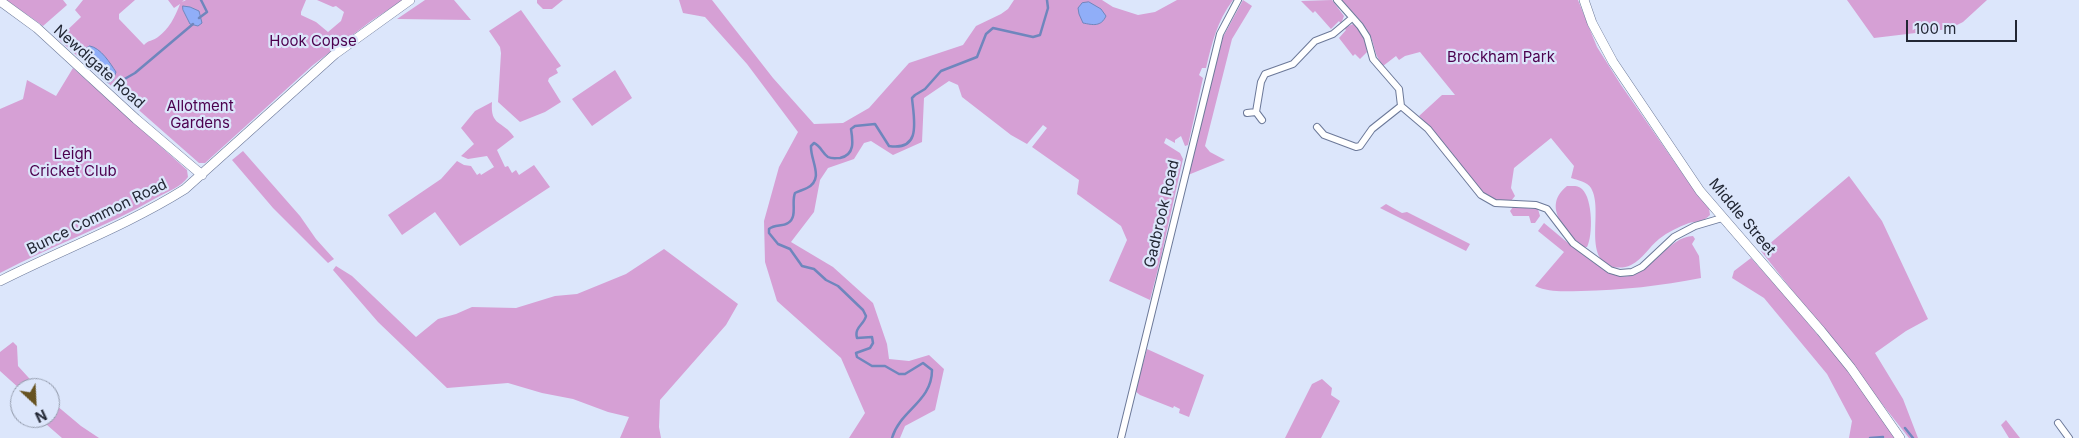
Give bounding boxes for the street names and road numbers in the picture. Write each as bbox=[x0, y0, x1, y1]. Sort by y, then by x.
street label: Newdigate Road bbox=[50, 21, 148, 113]
street label: Gadbrook Road bbox=[1141, 158, 1183, 270]
street label: Bunce Common Road bbox=[24, 175, 170, 259]
street label: Middle Street bbox=[1705, 175, 1779, 259]

